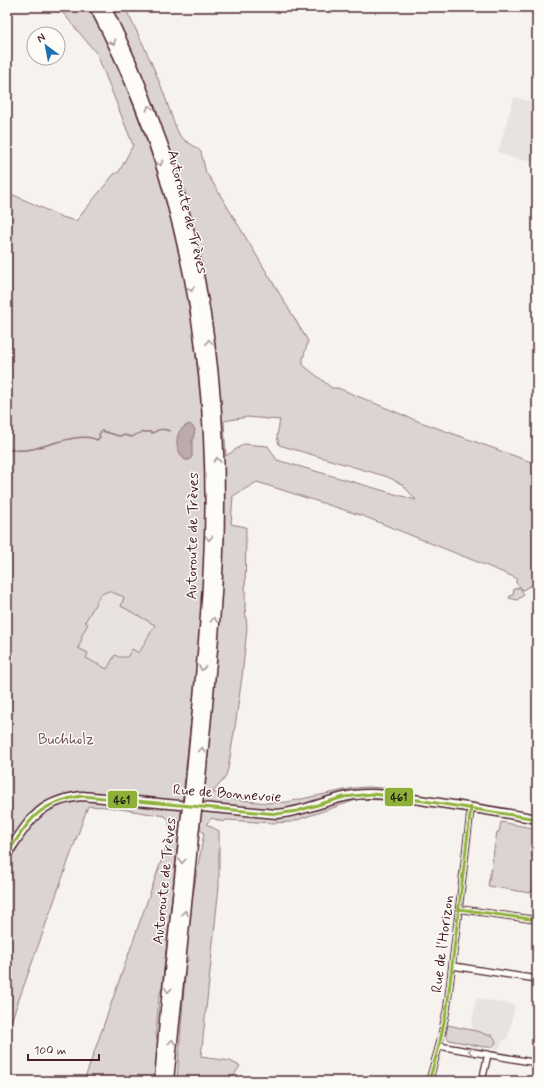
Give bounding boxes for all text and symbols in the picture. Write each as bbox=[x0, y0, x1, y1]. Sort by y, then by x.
north arrow bbox=[26, 26, 66, 66]
text: N bbox=[34, 30, 48, 46]
one-way arrow bbox=[108, 38, 116, 45]
one-way arrow bbox=[146, 105, 154, 112]
street label: Autoroute de Trèves bbox=[162, 148, 212, 277]
one-way arrow bbox=[155, 159, 164, 166]
one-way arrow bbox=[186, 286, 195, 292]
one-way arrow bbox=[205, 339, 214, 345]
one-way arrow bbox=[213, 457, 222, 463]
street label: Autoroute de Trèves bbox=[182, 472, 204, 600]
one-way arrow bbox=[205, 535, 213, 541]
one-way arrow bbox=[210, 617, 219, 623]
one-way arrow bbox=[198, 665, 207, 671]
park label: Buchholz bbox=[38, 730, 94, 750]
one-way arrow bbox=[198, 747, 207, 753]
street label: Rue de Bonnevoie bbox=[172, 780, 282, 808]
line badge: 461 bbox=[384, 787, 414, 807]
line badge: 461 bbox=[107, 790, 138, 809]
text: 461 bbox=[391, 791, 407, 805]
text: 461 bbox=[114, 794, 130, 808]
street label: Autoroute de Trèves bbox=[148, 816, 182, 945]
one-way arrow bbox=[178, 858, 187, 864]
street label: Rue de l'Horizon bbox=[427, 894, 459, 994]
one-way arrow bbox=[180, 910, 189, 916]
one-way arrow bbox=[164, 987, 173, 993]
scale bar bbox=[28, 1036, 99, 1062]
one-way arrow bbox=[167, 1039, 176, 1045]
text: 100 m bbox=[34, 1043, 66, 1059]
one-way arrow bbox=[468, 1047, 474, 1056]

